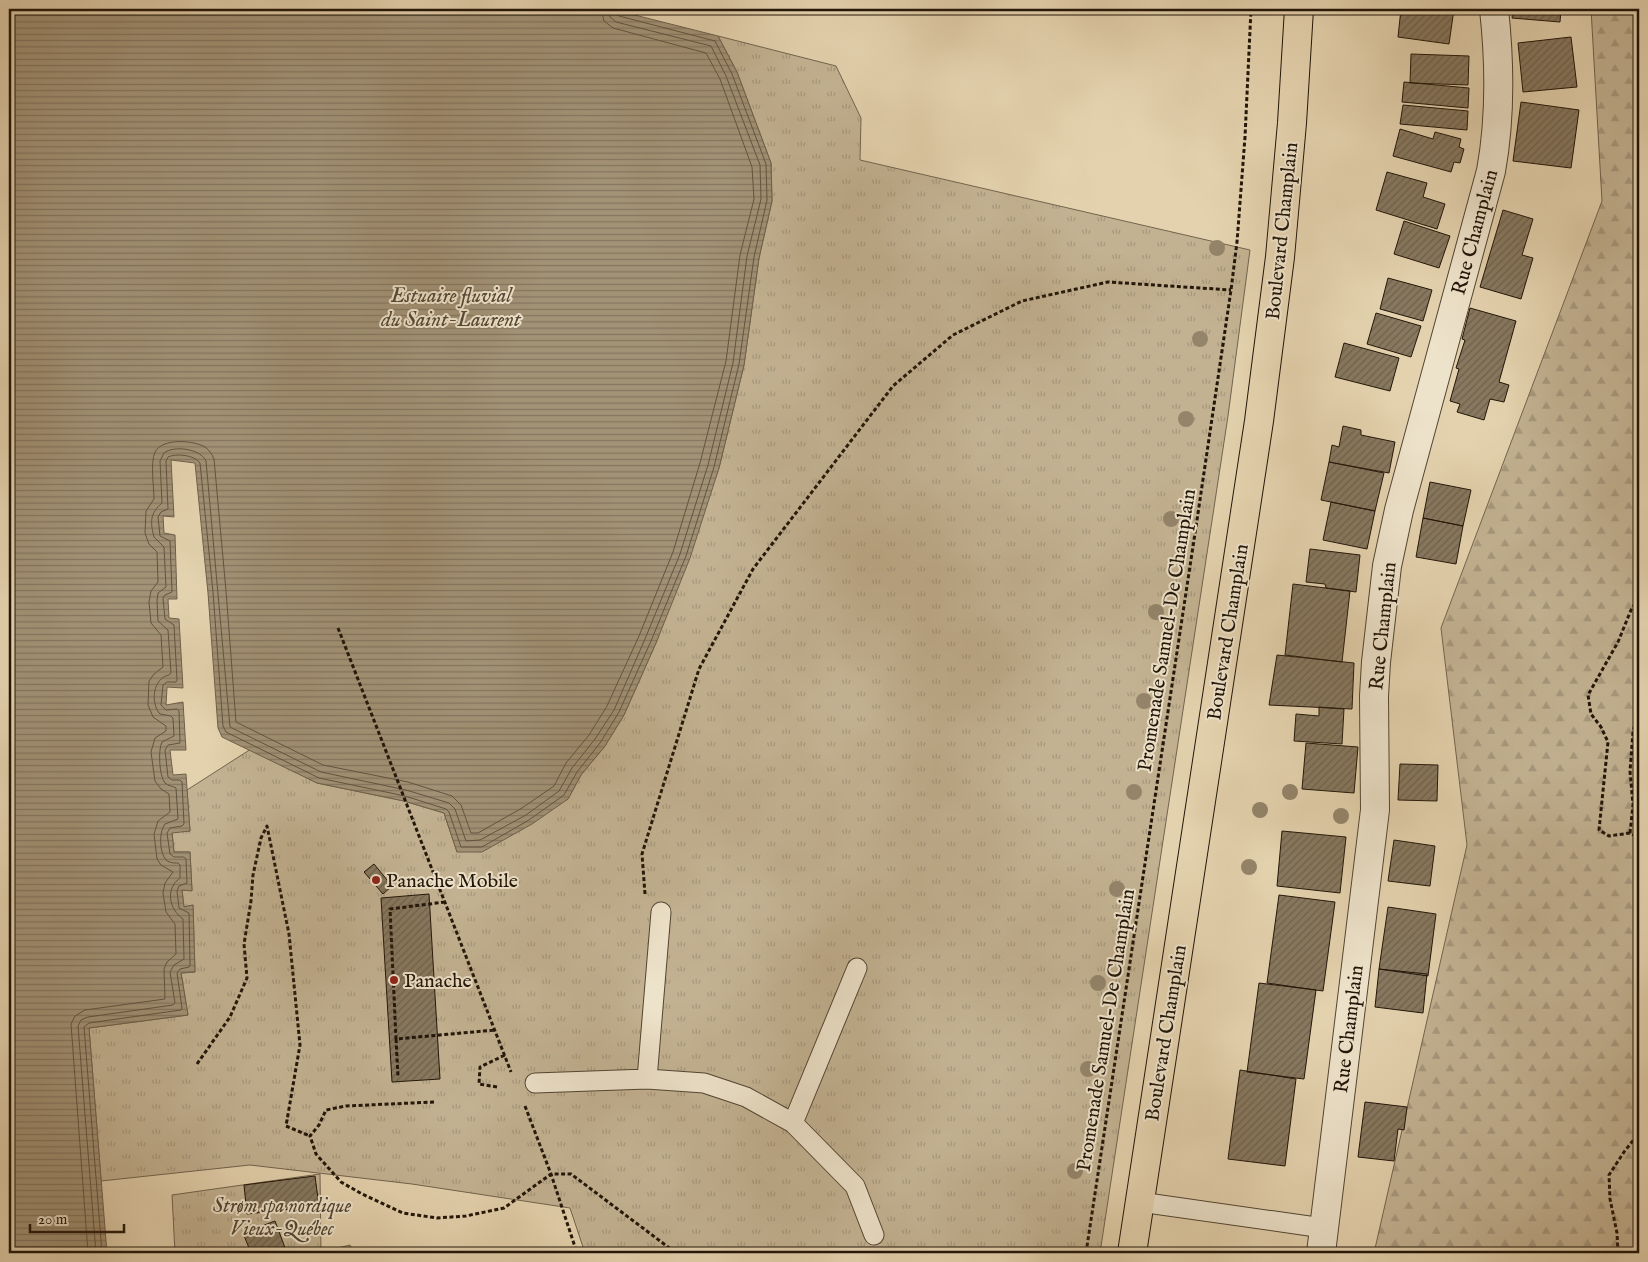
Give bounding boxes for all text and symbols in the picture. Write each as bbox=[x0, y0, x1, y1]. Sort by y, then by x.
street label: Boulevard Champlain bbox=[1261, 141, 1304, 321]
street label: Rue Champlain bbox=[1447, 167, 1504, 298]
water label: Estuaire fluvial du Saint-Laurent bbox=[380, 283, 522, 334]
street label: Promenade Samuel-De Champlain bbox=[1133, 487, 1202, 773]
street label: Boulevard Champlain bbox=[1202, 542, 1255, 722]
street label: Rue Champlain bbox=[1364, 560, 1403, 692]
place label: Panache Mobile bbox=[386, 869, 518, 894]
marker: Panache Mobile bbox=[370, 874, 382, 886]
street label: Promenade Samuel-De Champlain bbox=[1072, 887, 1141, 1173]
street label: Boulevard Champlain bbox=[1140, 943, 1193, 1123]
street label: Rue Champlain bbox=[1329, 963, 1370, 1095]
place label: Panache bbox=[404, 969, 472, 994]
marker: Panache bbox=[388, 974, 400, 986]
park label: Strøm spa nordique Vieux-Québec bbox=[213, 1194, 351, 1243]
scale bar bbox=[30, 1202, 124, 1234]
text: 20 m bbox=[38, 1210, 68, 1229]

